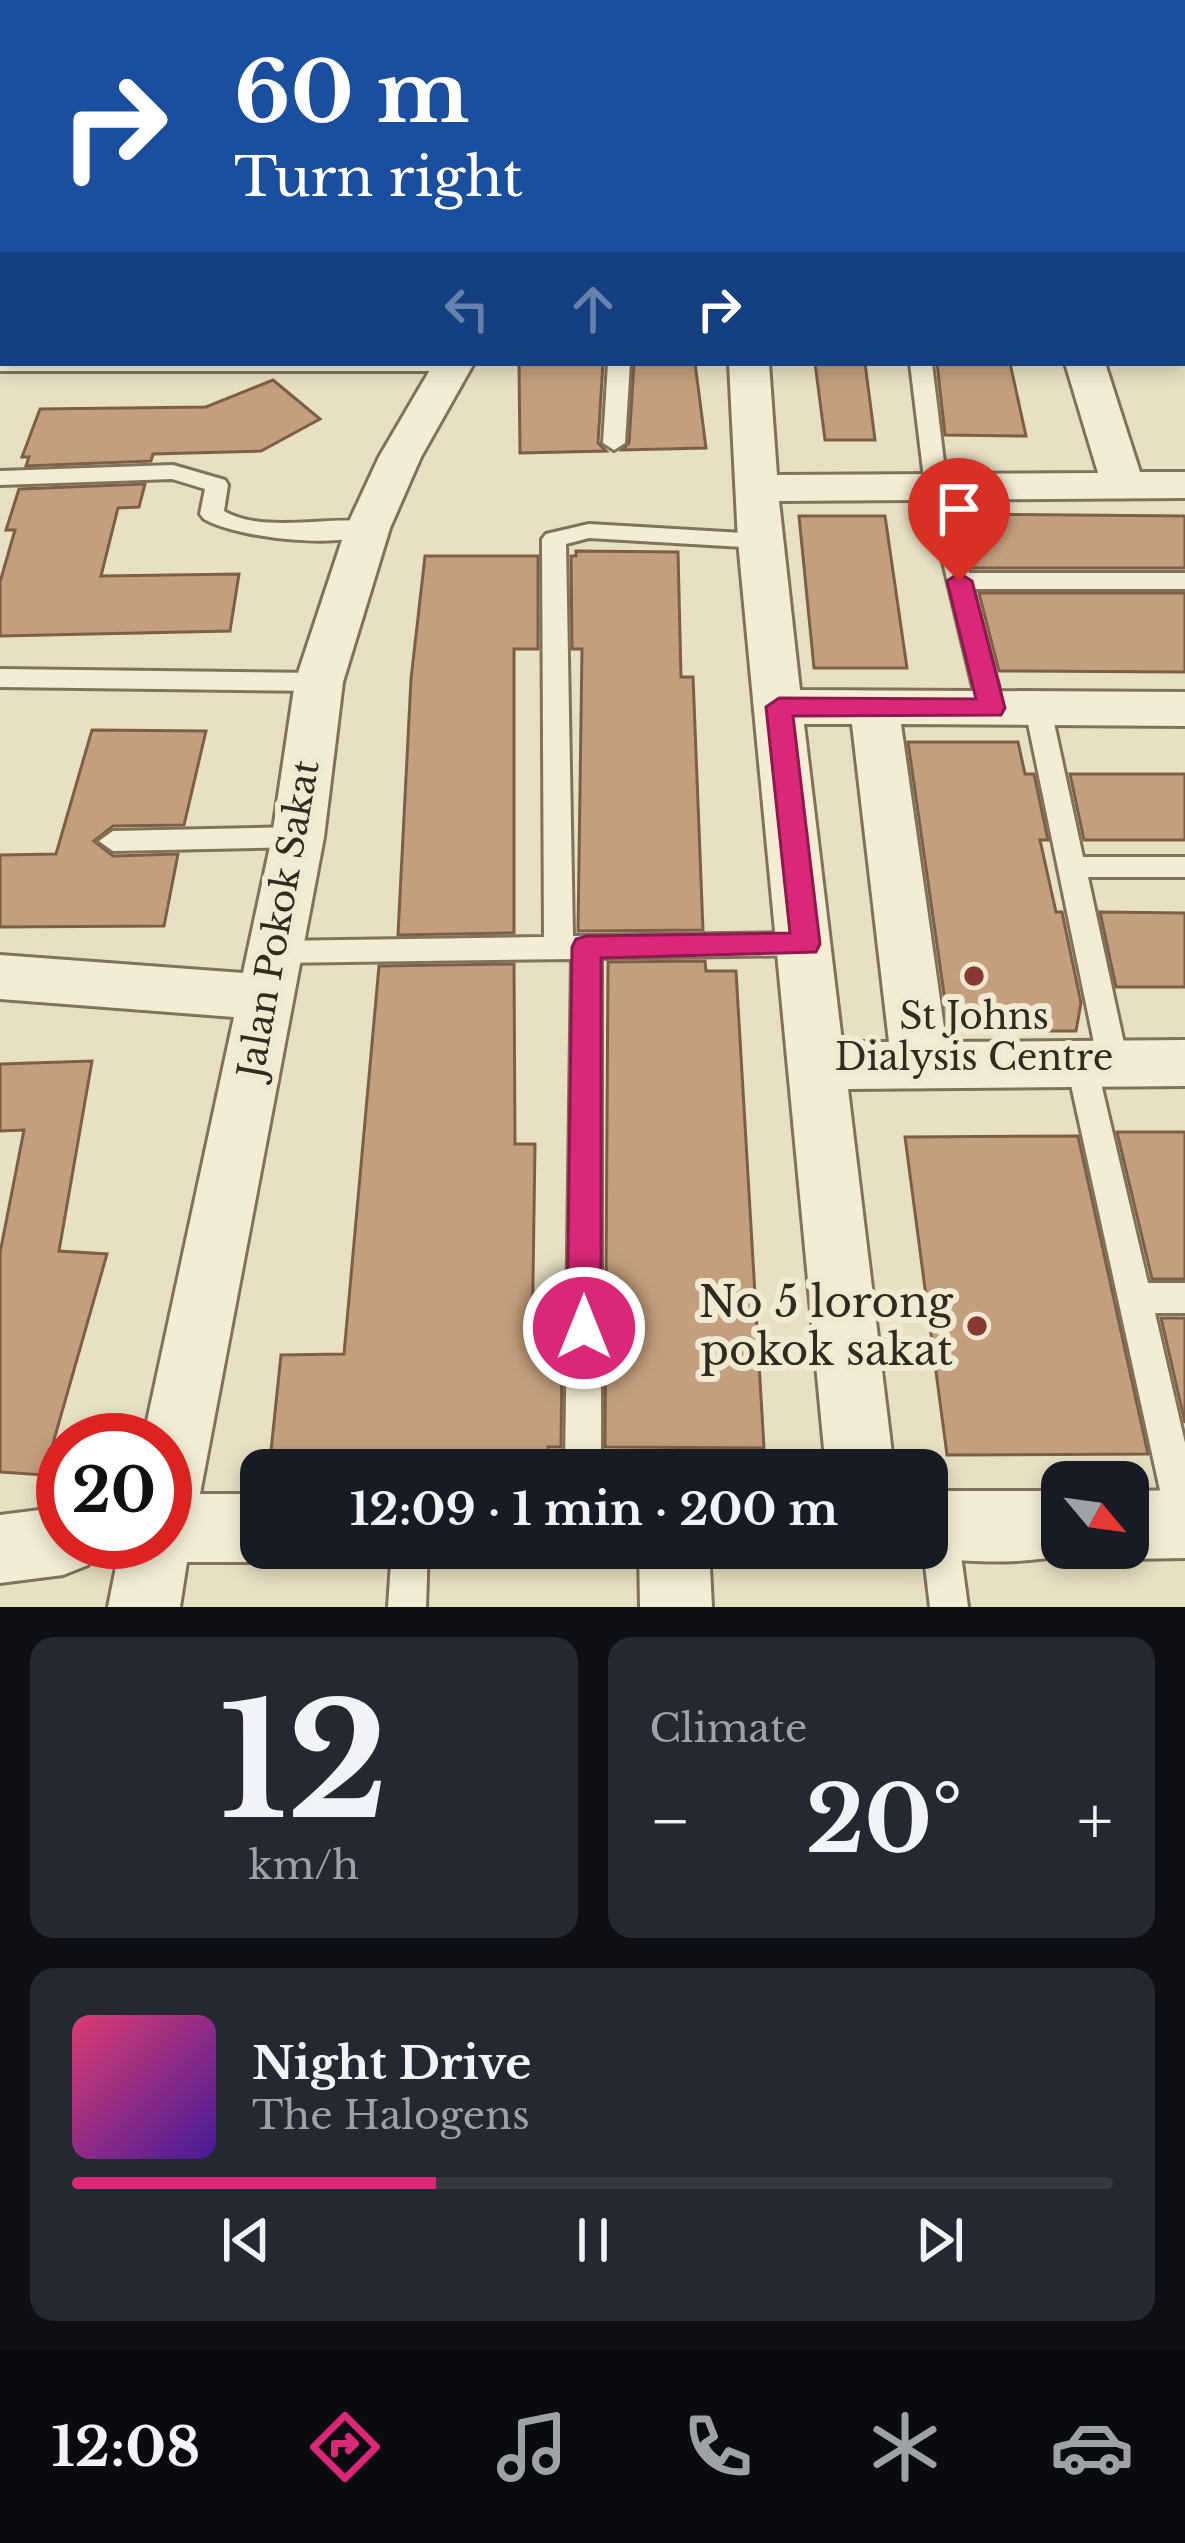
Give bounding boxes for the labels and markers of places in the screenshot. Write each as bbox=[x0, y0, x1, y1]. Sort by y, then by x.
pin bbox=[908, 458, 1010, 581]
marker: St Johns Dialysis Centre bbox=[961, 963, 987, 989]
place label: St Johns Dialysis Centre bbox=[835, 994, 1113, 1080]
place label: No 5 lorong pokok sakat bbox=[699, 1276, 954, 1376]
marker: No 5 lorong pokok sakat bbox=[964, 1313, 990, 1339]

